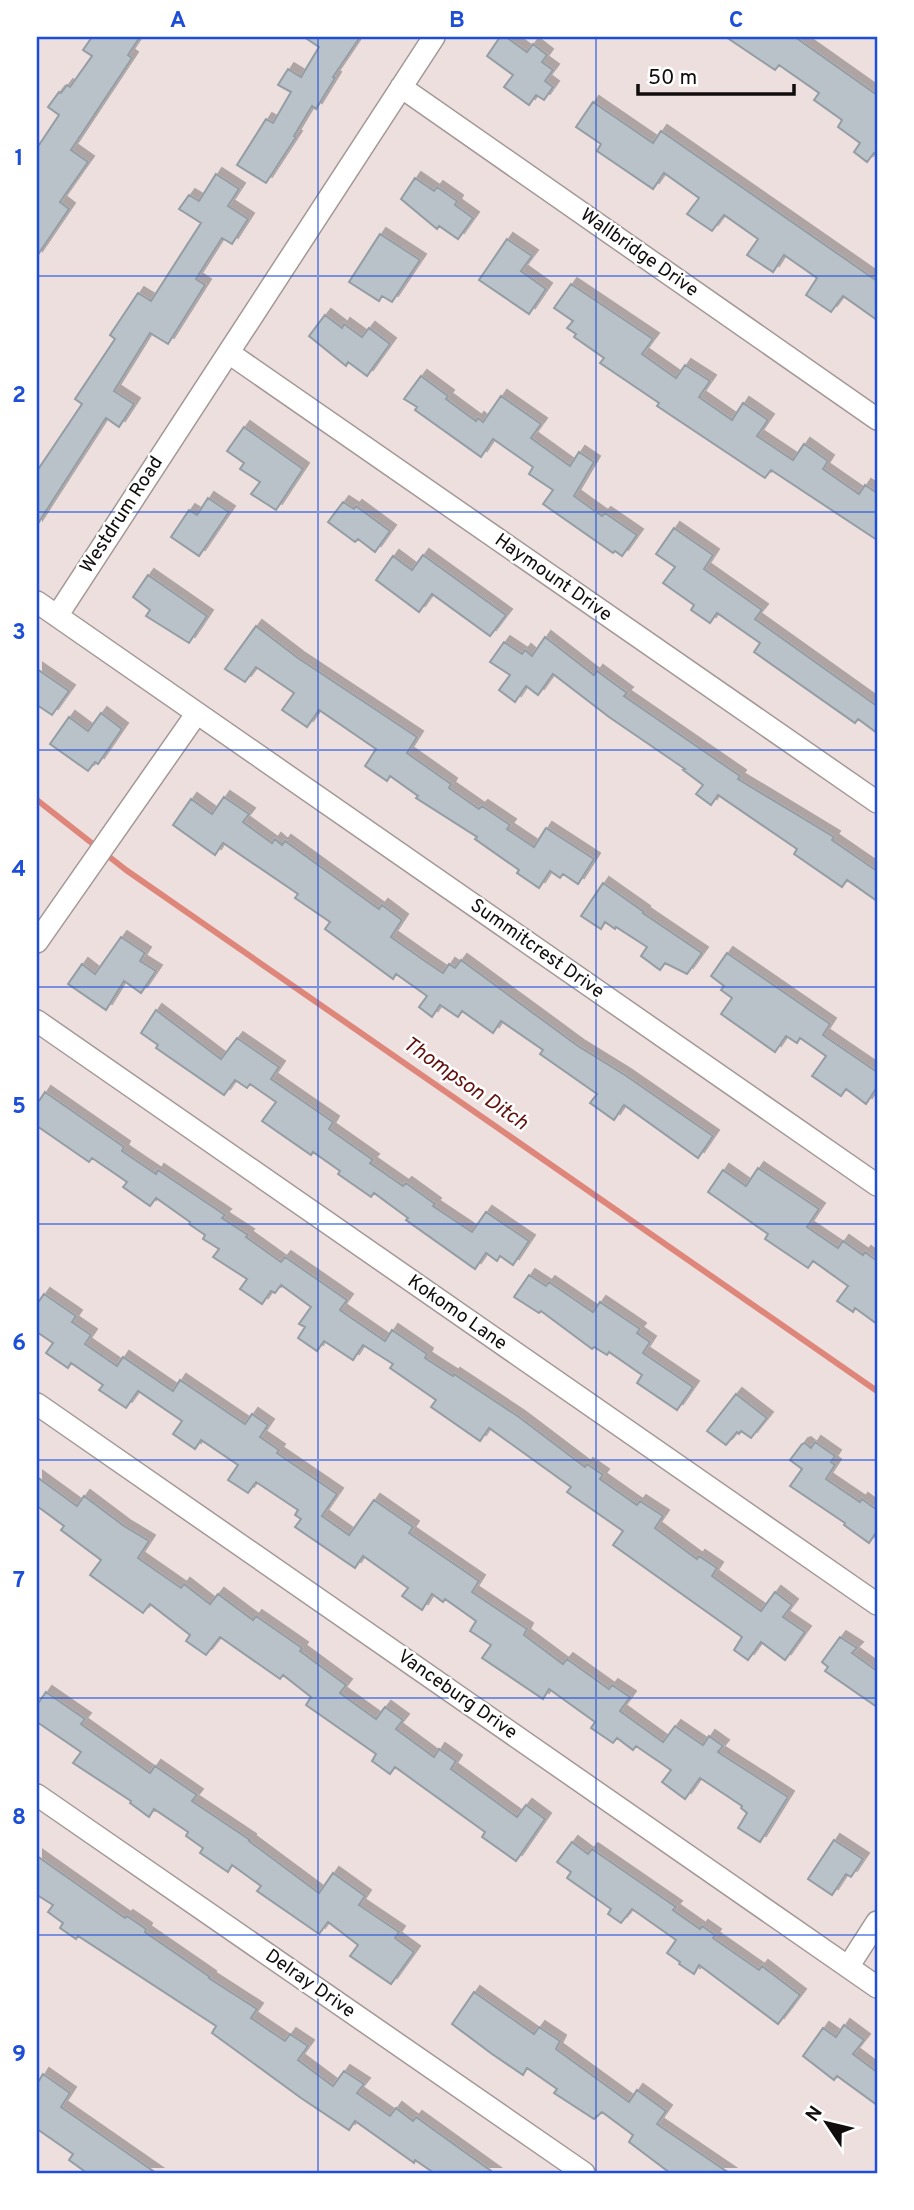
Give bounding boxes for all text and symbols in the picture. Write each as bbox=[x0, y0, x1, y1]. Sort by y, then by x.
text: A bbox=[170, 7, 186, 36]
text: B bbox=[449, 7, 465, 36]
text: C bbox=[729, 7, 743, 36]
scale bar bbox=[638, 52, 793, 96]
text: 50 m bbox=[648, 65, 697, 92]
text: 1 bbox=[14, 145, 24, 174]
street label: Wallbridge Drive bbox=[575, 203, 703, 303]
text: 2 bbox=[12, 382, 26, 411]
street label: Westdrum Road bbox=[75, 452, 169, 578]
street label: Haymount Drive bbox=[490, 529, 616, 627]
text: 3 bbox=[12, 619, 26, 648]
text: 4 bbox=[12, 856, 26, 885]
street label: Summitcrest Drive bbox=[465, 894, 609, 1004]
water label: Thompson Ditch bbox=[397, 1031, 533, 1138]
text: 5 bbox=[12, 1093, 26, 1122]
street label: Kokomo Lane bbox=[403, 1270, 511, 1356]
text: 6 bbox=[12, 1330, 26, 1359]
text: 7 bbox=[13, 1567, 25, 1596]
street label: Vanceburg Drive bbox=[392, 1645, 522, 1745]
text: 8 bbox=[12, 1804, 26, 1833]
street label: Delray Drive bbox=[260, 1944, 360, 2024]
text: 9 bbox=[12, 2041, 26, 2070]
north arrow bbox=[792, 2088, 862, 2158]
text: N bbox=[801, 2102, 828, 2127]

